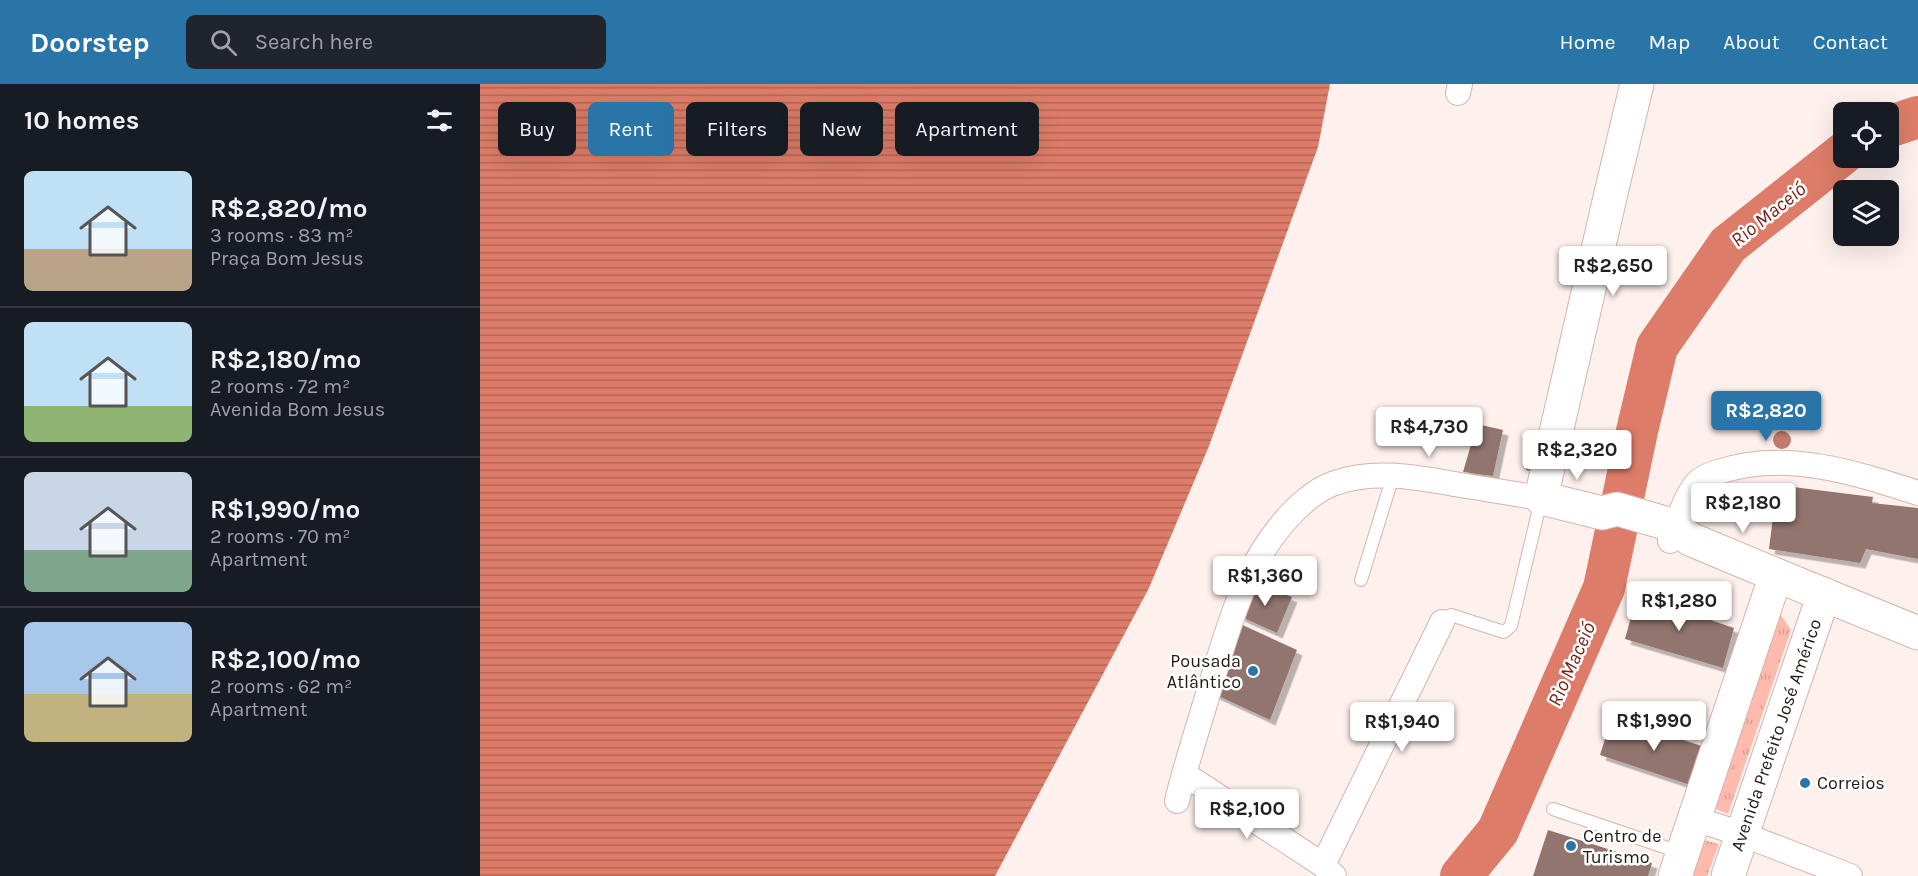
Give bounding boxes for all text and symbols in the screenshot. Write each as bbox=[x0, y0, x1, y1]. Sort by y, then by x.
search box bbox=[186, 15, 606, 69]
text: Doorstep bbox=[30, 26, 150, 59]
icon: search bbox=[207, 26, 240, 59]
text: Search here bbox=[255, 29, 373, 55]
text: Home bbox=[1560, 30, 1616, 54]
text: Map bbox=[1649, 30, 1690, 54]
text: About bbox=[1723, 30, 1780, 54]
text: Contact bbox=[1813, 30, 1888, 54]
chip: Buy bbox=[498, 102, 576, 156]
chip: Rent bbox=[588, 102, 674, 156]
chip: Filters bbox=[686, 102, 788, 156]
chip: New bbox=[800, 102, 883, 156]
chip: Apartment bbox=[895, 102, 1039, 156]
map controls bbox=[1833, 102, 1899, 246]
button: locate bbox=[1833, 102, 1899, 168]
icon: filters bbox=[423, 104, 456, 137]
text: 10 homes bbox=[24, 105, 139, 136]
water label: Rio Maceió bbox=[1726, 177, 1810, 252]
button: layers bbox=[1833, 180, 1899, 246]
text: R$2,820/mo bbox=[210, 193, 368, 224]
icon: home bbox=[72, 195, 144, 267]
text: 3 rooms · 83 m² bbox=[210, 224, 354, 247]
pin: R$2,650 bbox=[1558, 246, 1668, 297]
text: Praça Bom Jesus bbox=[210, 247, 364, 270]
text: R$2,650 bbox=[1573, 254, 1653, 277]
text: R$2,180/mo bbox=[210, 344, 361, 375]
icon: home bbox=[72, 346, 144, 418]
text: 2 rooms · 72 m² bbox=[210, 375, 350, 398]
pin: R$2,820 bbox=[1711, 391, 1821, 442]
text: Avenida Bom Jesus bbox=[210, 398, 385, 421]
text: R$2,820 bbox=[1725, 399, 1807, 422]
pin: R$4,730 bbox=[1374, 407, 1484, 458]
text: R$4,730 bbox=[1390, 415, 1468, 438]
pin: R$2,320 bbox=[1522, 430, 1632, 481]
text: R$2,320 bbox=[1537, 438, 1618, 461]
pin: R$2,180 bbox=[1688, 483, 1798, 534]
text: R$2,180 bbox=[1705, 491, 1781, 514]
text: R$1,990/mo bbox=[210, 494, 360, 525]
icon: home bbox=[72, 496, 144, 568]
text: 2 rooms · 70 m² bbox=[210, 525, 350, 548]
text: Apartment bbox=[210, 548, 308, 571]
pin: R$1,360 bbox=[1210, 556, 1320, 607]
text: R$1,360 bbox=[1227, 564, 1303, 587]
pin: R$1,280 bbox=[1624, 581, 1734, 632]
text: R$1,280 bbox=[1641, 589, 1717, 612]
street label: Avenida Prefeito José Américo bbox=[1726, 616, 1826, 854]
water label: Rio Maceió bbox=[1543, 618, 1600, 710]
text: R$2,100/mo bbox=[210, 644, 361, 675]
icon: home bbox=[72, 646, 144, 718]
place label: Pousada Atlântico bbox=[1167, 650, 1241, 693]
marker: Pousada Atlântico bbox=[1246, 664, 1260, 678]
text: 2 rooms · 62 m² bbox=[210, 675, 352, 698]
text: Apartment bbox=[210, 698, 308, 721]
pin: R$1,990 bbox=[1599, 701, 1709, 752]
pin: R$1,940 bbox=[1347, 702, 1457, 753]
text: R$1,990 bbox=[1616, 709, 1692, 732]
text: R$1,940 bbox=[1364, 710, 1440, 733]
place label: Correios bbox=[1817, 772, 1885, 794]
marker: Correios bbox=[1798, 776, 1812, 790]
pin: R$2,100 bbox=[1192, 789, 1302, 840]
text: R$2,100 bbox=[1209, 797, 1285, 820]
place label: Centro de Turismo bbox=[1583, 825, 1661, 868]
marker: Centro de Turismo bbox=[1564, 839, 1578, 853]

